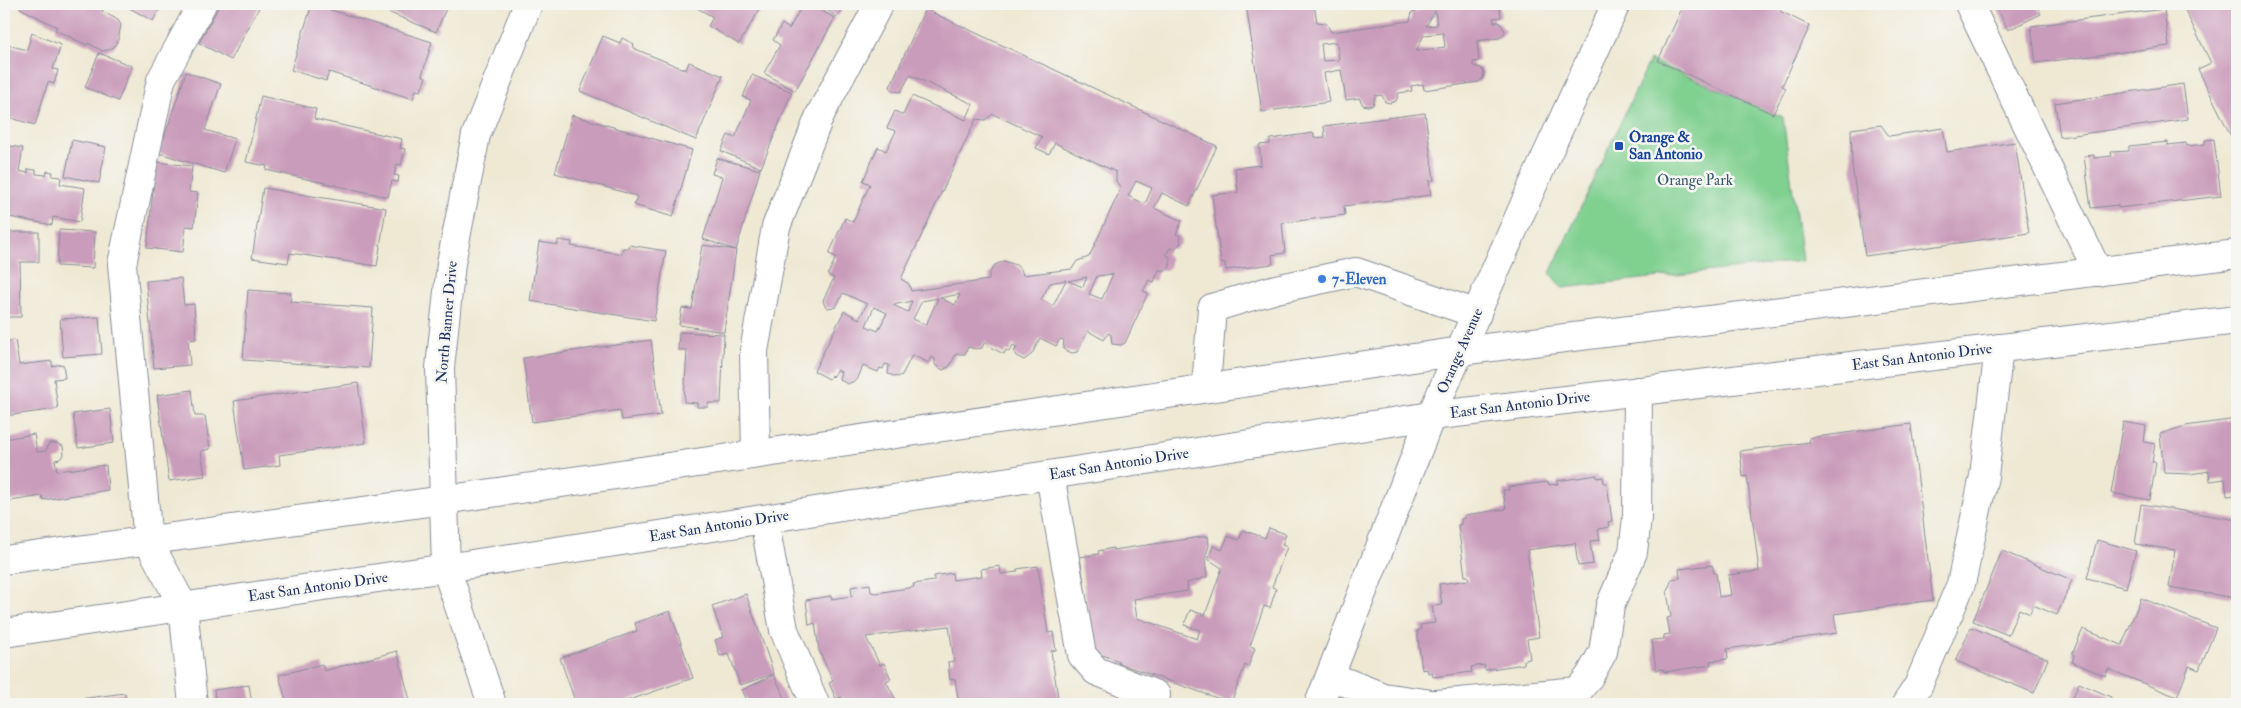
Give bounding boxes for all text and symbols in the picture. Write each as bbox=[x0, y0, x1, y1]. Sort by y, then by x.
place label: Orange & San Antonio bbox=[1629, 128, 1703, 164]
marker: Orange & San Antonio bbox=[1613, 140, 1625, 152]
park label: Orange Park bbox=[1657, 171, 1733, 190]
street label: North Banner Drive bbox=[432, 260, 462, 384]
place label: 7-Eleven bbox=[1332, 270, 1387, 289]
marker: 7-Eleven bbox=[1316, 273, 1328, 285]
street label: Orange Avenue bbox=[1433, 305, 1487, 397]
street label: East San Antonio Drive bbox=[1851, 339, 1993, 375]
street label: East San Antonio Drive bbox=[1449, 387, 1591, 423]
street label: East San Antonio Drive bbox=[1048, 444, 1190, 484]
street label: East San Antonio Drive bbox=[648, 506, 790, 546]
street label: East San Antonio Drive bbox=[247, 568, 389, 606]

